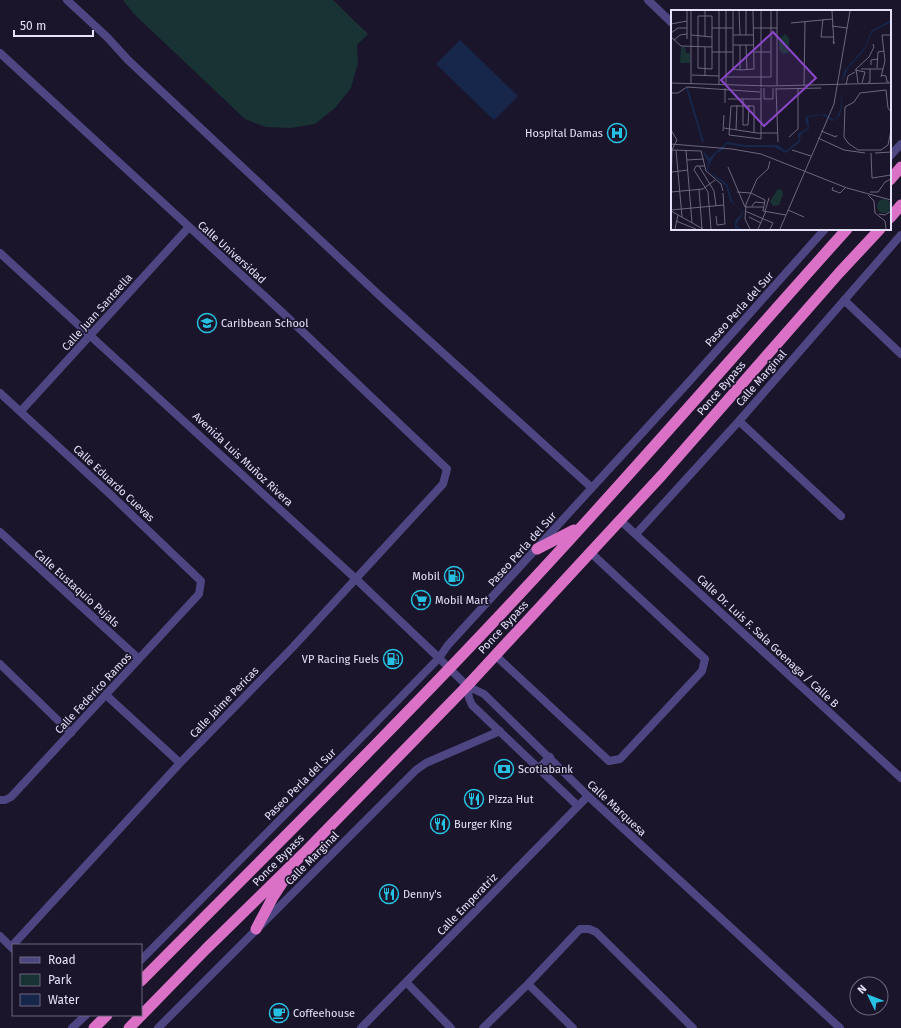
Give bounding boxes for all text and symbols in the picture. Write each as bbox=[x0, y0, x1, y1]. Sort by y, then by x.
inset map bbox=[671, 10, 891, 230]
scale bar bbox=[14, 12, 93, 38]
text: 50 m bbox=[20, 19, 46, 33]
hospital icon: Hospital Damas bbox=[606, 122, 628, 144]
place label: Hospital Damas bbox=[525, 127, 603, 140]
street label: Calle Universidad bbox=[195, 218, 268, 286]
street label: Paseo Perla del Sur bbox=[702, 269, 777, 349]
street label: Calle Juan Santaella bbox=[59, 271, 135, 353]
school or university icon: Caribbean School bbox=[196, 312, 218, 334]
place label: Caribbean School bbox=[221, 317, 308, 330]
street label: Calle Marginal bbox=[733, 348, 789, 409]
street label: Ponce Bypass bbox=[694, 359, 748, 418]
street label: Avenida Luis Muñoz Rivera bbox=[190, 410, 295, 509]
street label: Calle Eduardo Cuevas bbox=[70, 442, 157, 524]
street label: Paseo Perla del Sur bbox=[485, 509, 560, 589]
street label: Calle Eustaquio Pujals bbox=[32, 547, 122, 630]
fuel station icon: Mobil bbox=[443, 565, 465, 587]
place label: Mobil bbox=[412, 570, 440, 583]
street label: Calle Dr. Luis F. Sala Goenaga / Calle B bbox=[694, 572, 841, 711]
supermarket icon: Mobil Mart bbox=[410, 589, 432, 611]
place label: Mobil Mart bbox=[435, 594, 489, 607]
street label: Ponce Bypass bbox=[476, 598, 531, 656]
fuel station icon: VP Racing Fuels bbox=[382, 648, 404, 670]
street label: Calle Federico Ramos bbox=[52, 650, 134, 737]
place label: VP Racing Fuels bbox=[302, 653, 379, 666]
street label: Calle Jaime Pericas bbox=[187, 664, 262, 741]
street label: Paseo Perla del Sur bbox=[262, 745, 339, 823]
bank icon: Scotiabank bbox=[493, 758, 515, 780]
place label: Scotiabank bbox=[518, 763, 573, 776]
street label: Calle Marquesa bbox=[585, 778, 649, 839]
restaurant icon: Pizza Hut bbox=[463, 788, 485, 810]
place label: Pizza Hut bbox=[488, 793, 534, 806]
restaurant icon: Burger King bbox=[429, 813, 451, 835]
place label: Burger King bbox=[454, 818, 512, 831]
street label: Calle Marginal bbox=[283, 829, 342, 888]
street label: Ponce Bypass bbox=[250, 832, 307, 889]
street label: Calle Emperatriz bbox=[435, 871, 500, 938]
restaurant icon: Denny's bbox=[378, 883, 400, 905]
place label: Denny's bbox=[403, 888, 442, 901]
legend bbox=[12, 944, 142, 1016]
text: Road bbox=[48, 953, 76, 967]
text: Park bbox=[48, 973, 72, 987]
north arrow bbox=[849, 976, 889, 1016]
text: N bbox=[855, 982, 869, 997]
text: Water bbox=[48, 993, 80, 1007]
cafe icon: Coffeehouse bbox=[268, 1002, 290, 1024]
place label: Coffeehouse bbox=[293, 1007, 355, 1020]

